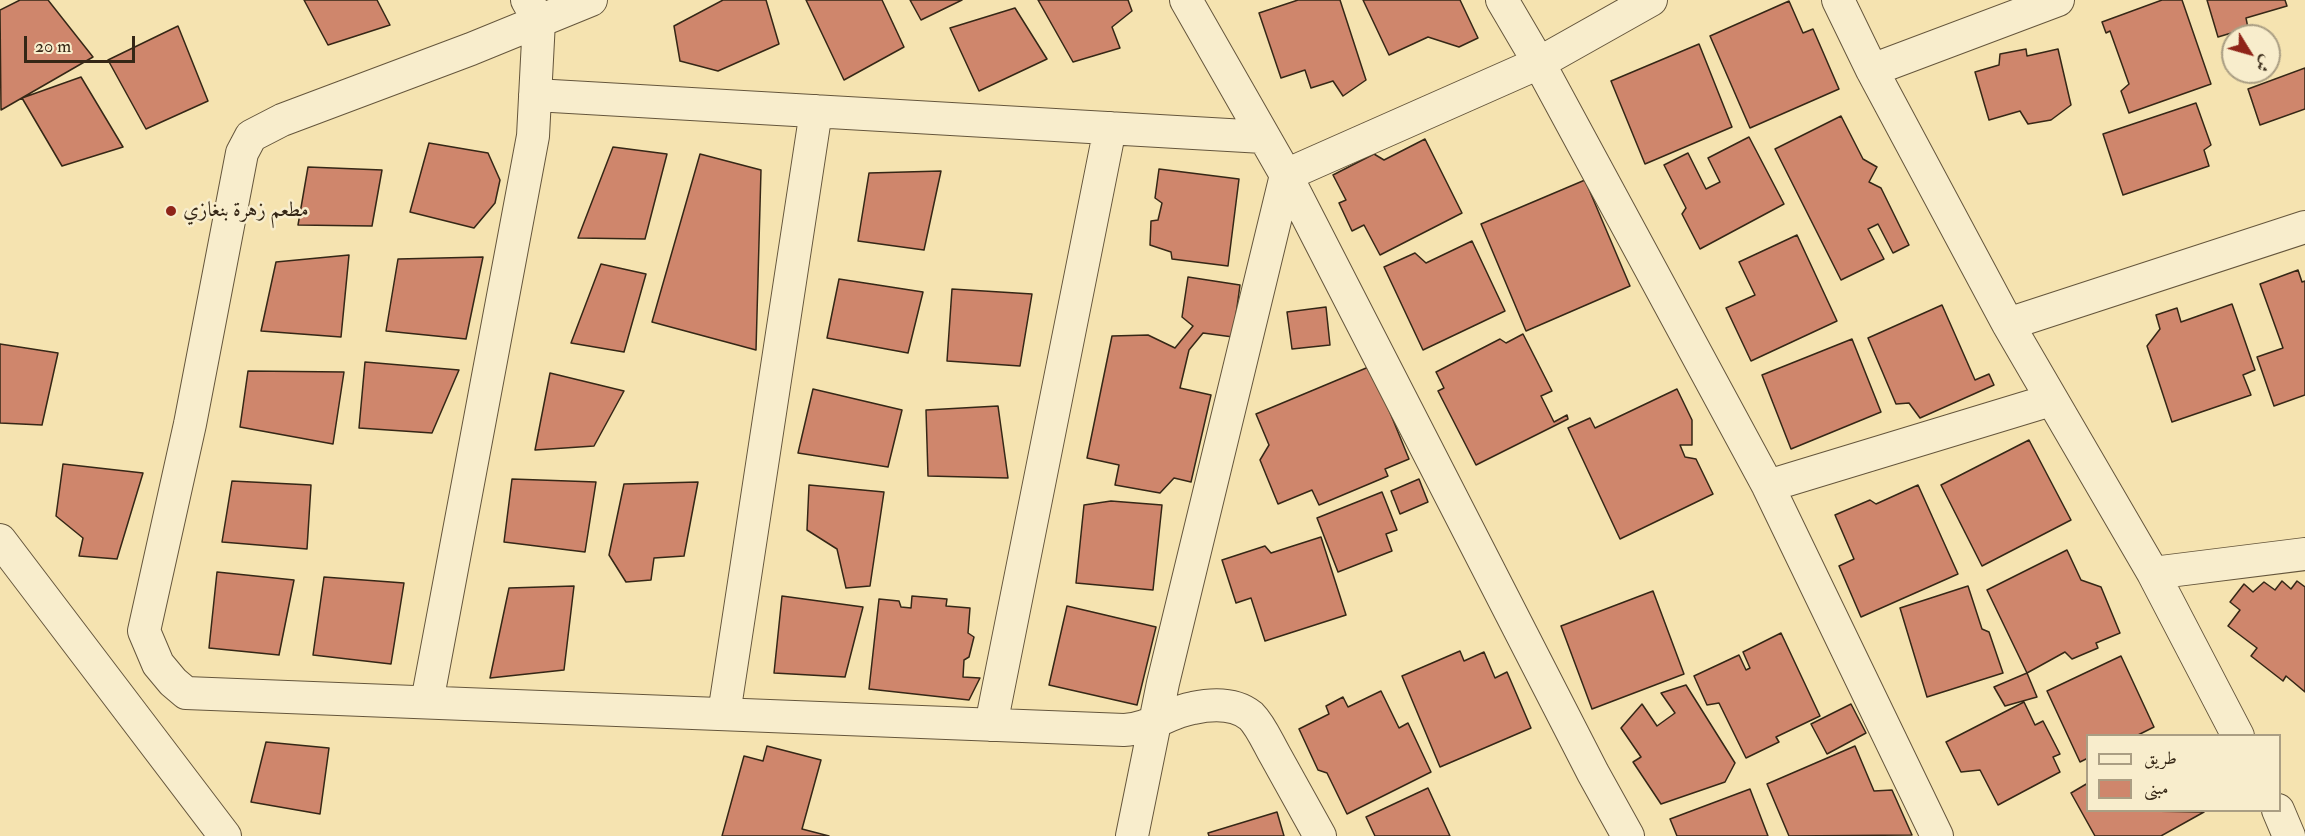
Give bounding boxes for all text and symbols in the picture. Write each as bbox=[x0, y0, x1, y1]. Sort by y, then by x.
scale bar bbox=[27, 24, 138, 62]
north arrow bbox=[2221, 24, 2281, 84]
text: 20 m bbox=[35, 35, 71, 58]
text: ش bbox=[2251, 51, 2277, 76]
place label: مطعم زهرة بنغازي bbox=[183, 198, 309, 224]
marker: مطعم زهرة بنغازي bbox=[164, 204, 178, 218]
legend bbox=[2086, 734, 2281, 812]
text: طريق bbox=[2144, 747, 2177, 770]
text: مبنى bbox=[2144, 777, 2169, 800]

